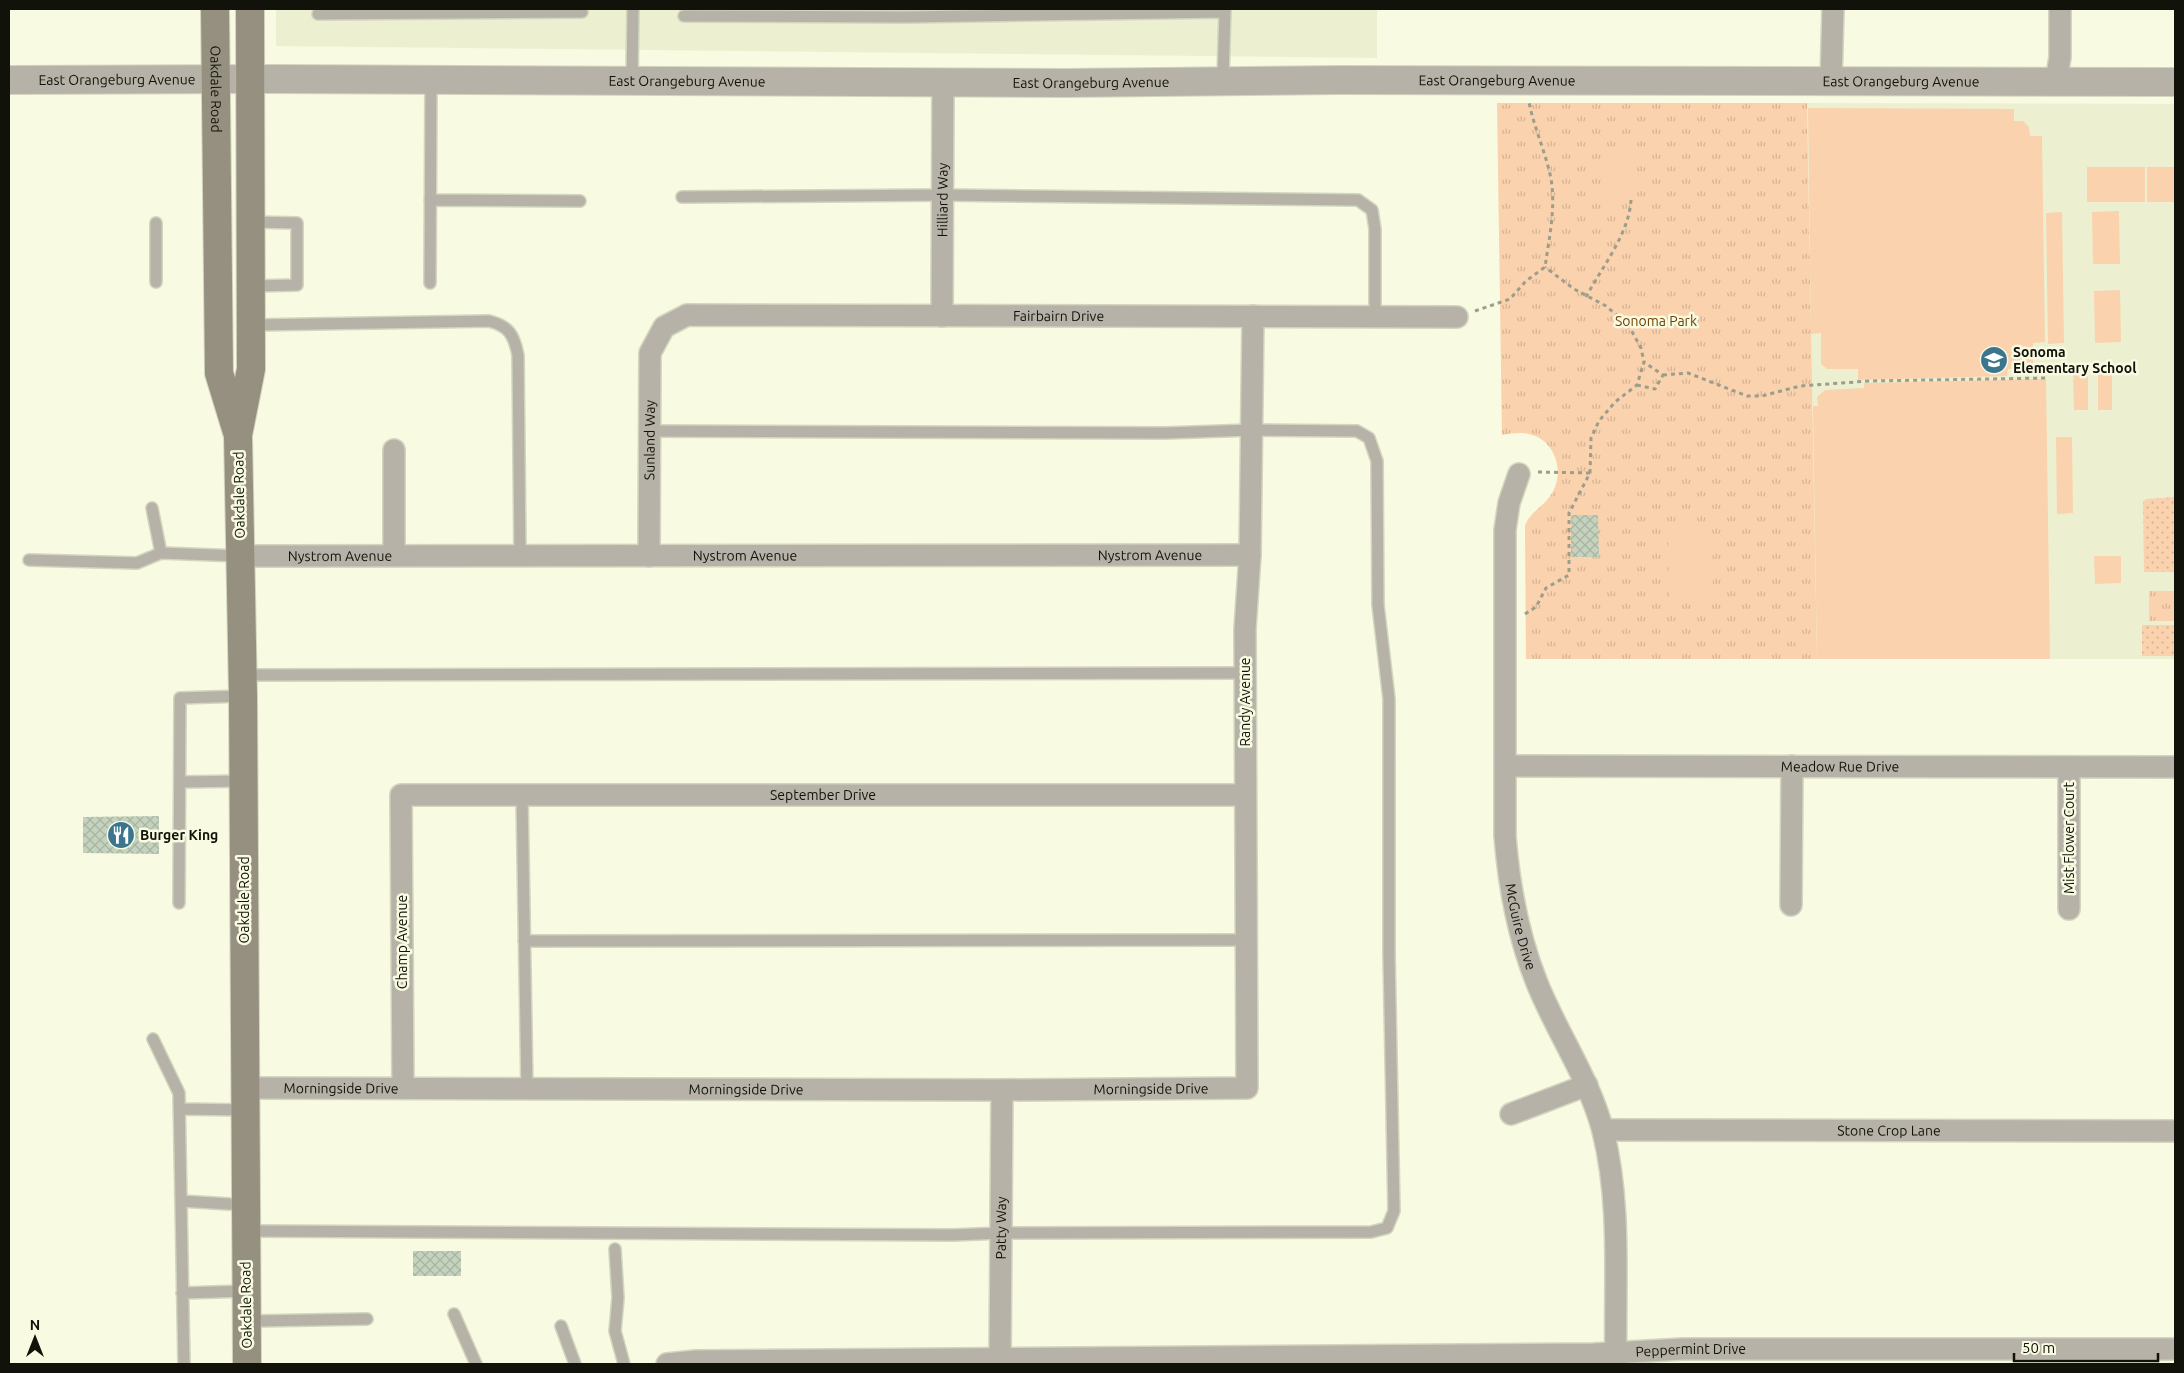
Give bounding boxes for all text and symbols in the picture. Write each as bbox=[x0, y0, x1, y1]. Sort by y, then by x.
street label: Oakdale Road bbox=[207, 45, 224, 133]
street label: East Orangeburg Avenue bbox=[38, 71, 196, 88]
street label: East Orangeburg Avenue bbox=[1418, 72, 1575, 89]
street label: East Orangeburg Avenue bbox=[608, 73, 766, 89]
street label: East Orangeburg Avenue bbox=[1822, 73, 1979, 90]
street label: East Orangeburg Avenue bbox=[1012, 74, 1170, 91]
street label: Hilliard Way bbox=[934, 162, 951, 237]
street label: Fairbairn Drive bbox=[1013, 308, 1104, 324]
park label: Sonoma Park bbox=[1615, 313, 1697, 329]
place label: Sonoma Elementary School bbox=[2013, 344, 2136, 376]
school or university icon: Sonoma Elementary School bbox=[1979, 345, 2009, 375]
street label: Sunland Way bbox=[641, 400, 658, 480]
street label: Oakdale Road bbox=[230, 451, 248, 539]
street label: Nystrom Avenue bbox=[693, 547, 797, 564]
street label: Nystrom Avenue bbox=[1098, 547, 1202, 563]
street label: Nystrom Avenue bbox=[288, 548, 392, 564]
street label: Randy Avenue bbox=[1237, 657, 1253, 747]
street label: Meadow Rue Drive bbox=[1781, 758, 1899, 775]
street label: Mist Flower Court bbox=[2061, 781, 2077, 894]
street label: September Drive bbox=[770, 787, 876, 803]
restaurant icon: Burger King bbox=[106, 820, 136, 850]
place label: Burger King bbox=[140, 827, 218, 843]
street label: Oakdale Road bbox=[236, 856, 252, 944]
street label: McGuire Drive bbox=[1503, 882, 1539, 972]
street label: Champ Avenue bbox=[394, 895, 410, 989]
street label: Morningside Drive bbox=[284, 1080, 398, 1096]
street label: Morningside Drive bbox=[1093, 1080, 1209, 1097]
street label: Morningside Drive bbox=[689, 1081, 803, 1097]
street label: Stone Crop Lane bbox=[1837, 1122, 1941, 1139]
street label: Patty Way bbox=[993, 1196, 1009, 1260]
street label: Oakdale Road bbox=[237, 1261, 255, 1349]
north arrow bbox=[10, 1313, 60, 1363]
text: N bbox=[30, 1317, 40, 1333]
scale bar bbox=[2014, 1330, 2158, 1362]
text: 50 m bbox=[2022, 1339, 2055, 1356]
street label: Peppermint Drive bbox=[1635, 1341, 1746, 1360]

